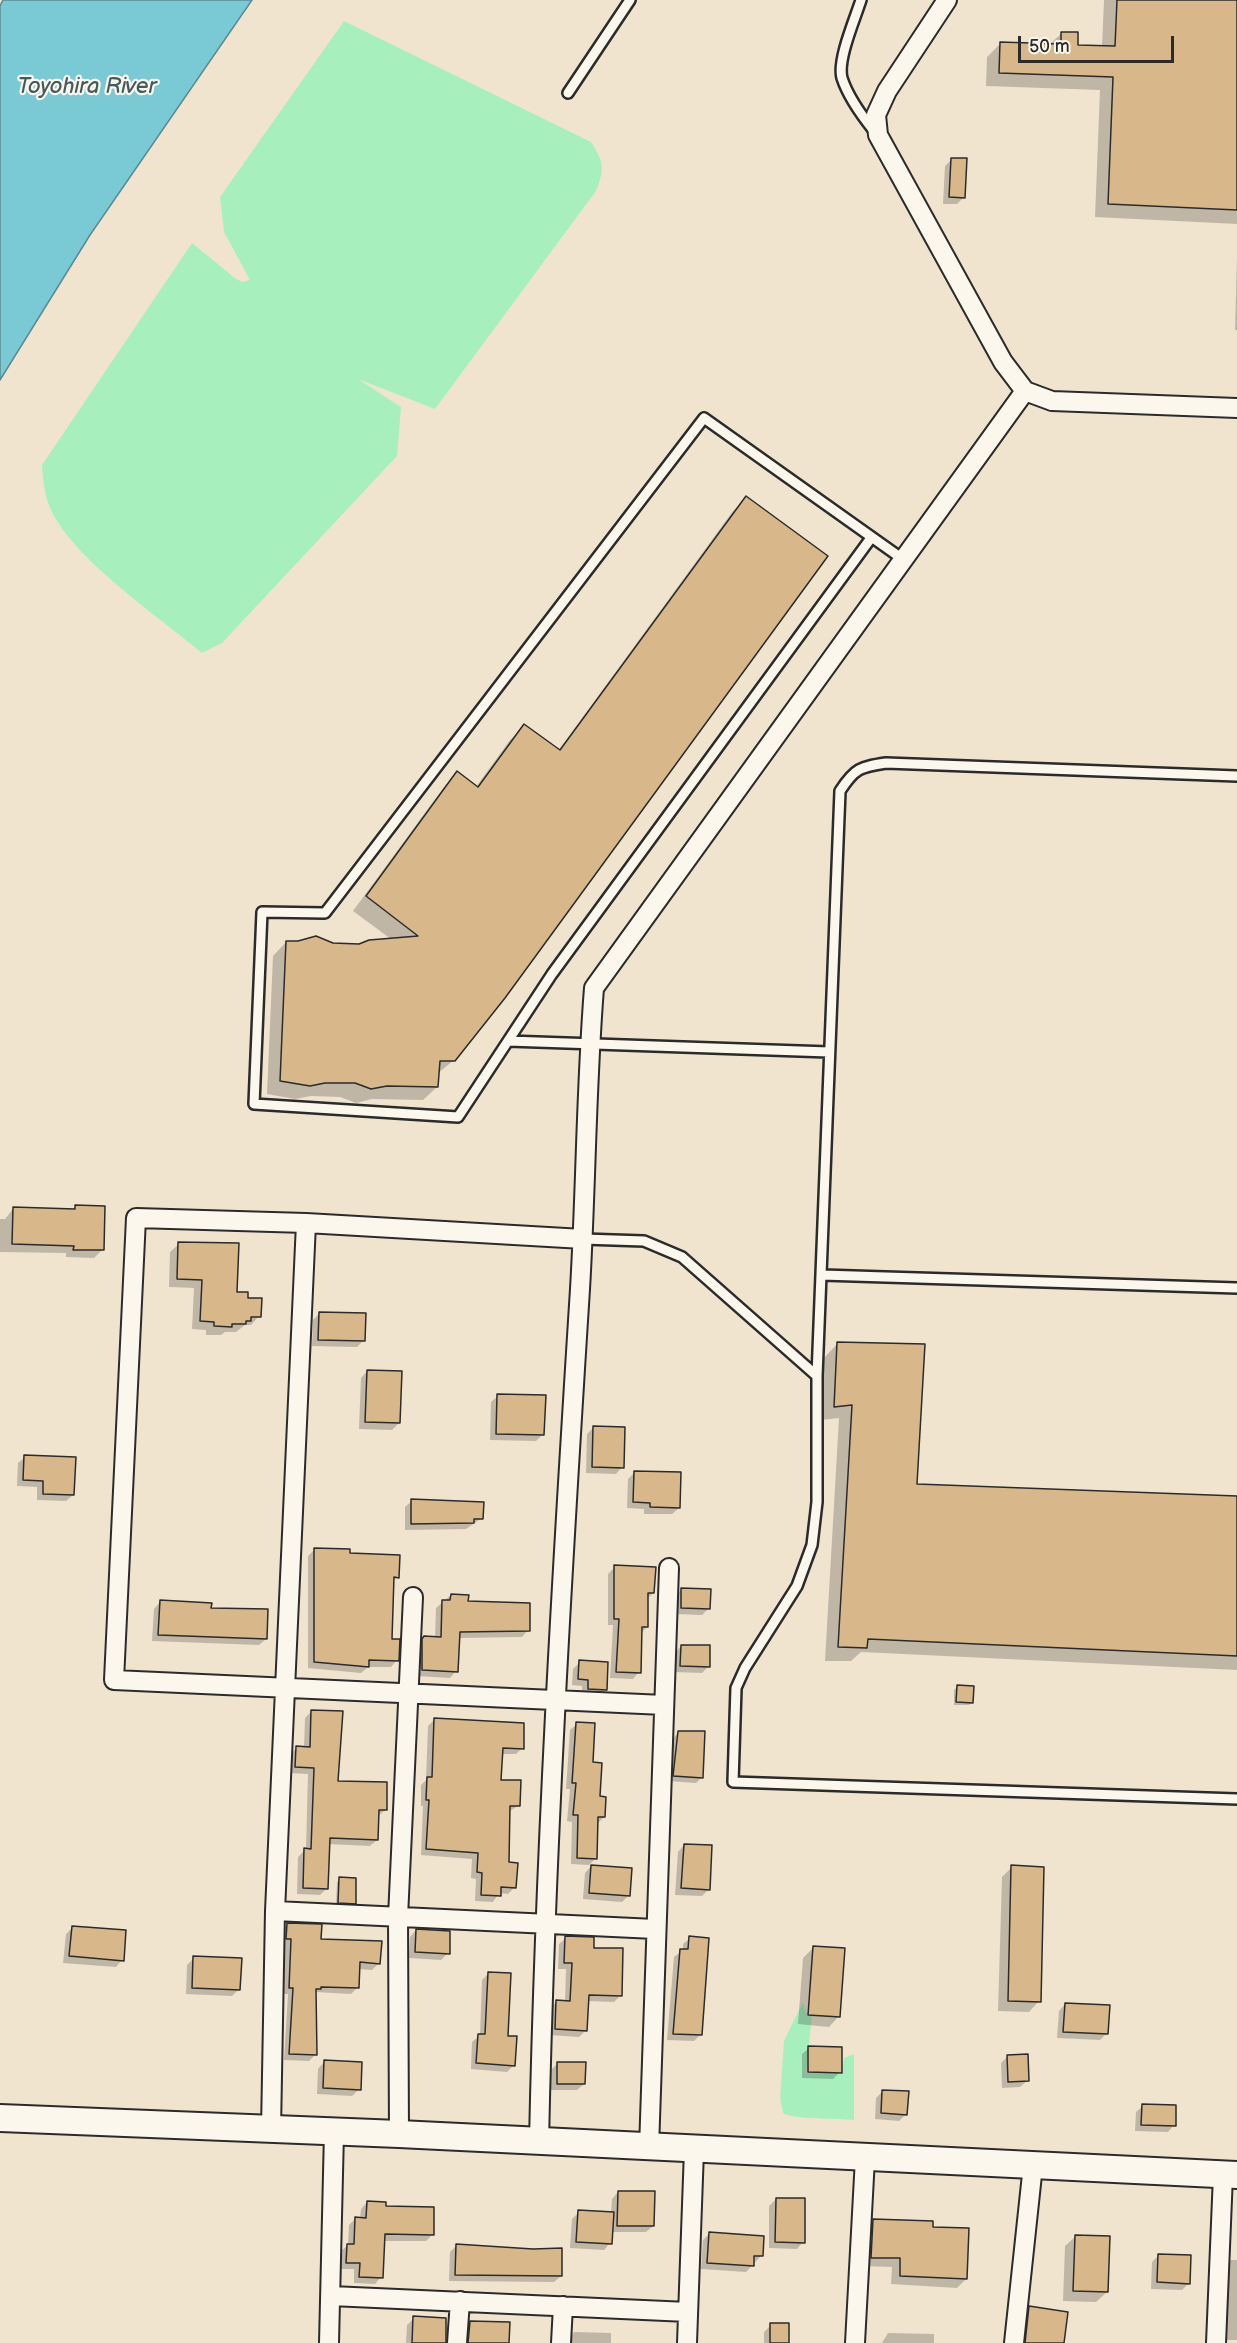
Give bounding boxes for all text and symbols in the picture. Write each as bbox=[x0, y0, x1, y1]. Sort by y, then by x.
scale bar bbox=[1021, 24, 1177, 62]
text: 50 m bbox=[1029, 36, 1070, 57]
water label: Toyohira River bbox=[18, 74, 156, 100]

